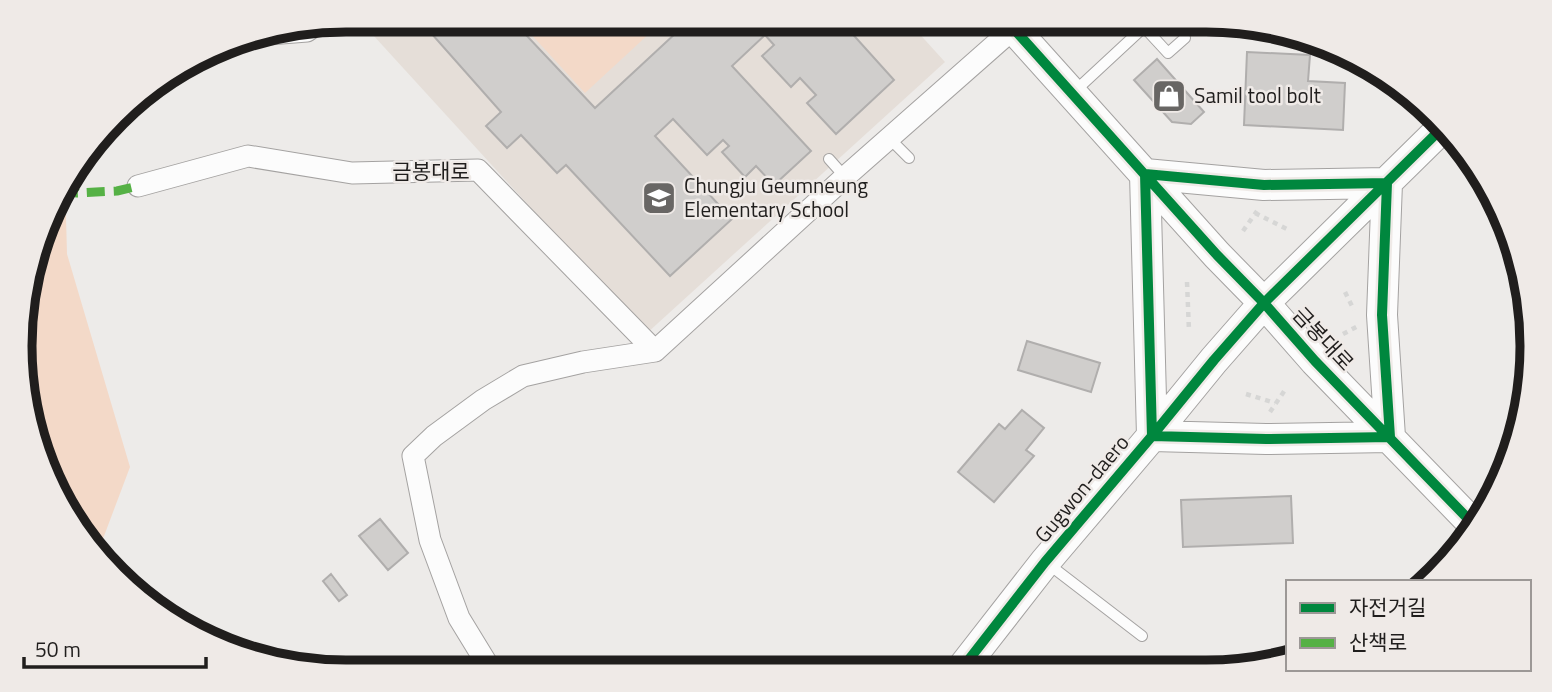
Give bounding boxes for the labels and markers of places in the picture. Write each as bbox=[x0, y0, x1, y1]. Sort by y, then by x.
shop icon: Samil tool bolt bbox=[1150, 77, 1188, 115]
place label: Samil tool bolt bbox=[1194, 79, 1322, 111]
place label: Chungju Geumneung Elementary School bbox=[684, 169, 868, 225]
school or university icon: Chungju Geumneung Elementary School bbox=[640, 179, 678, 217]

